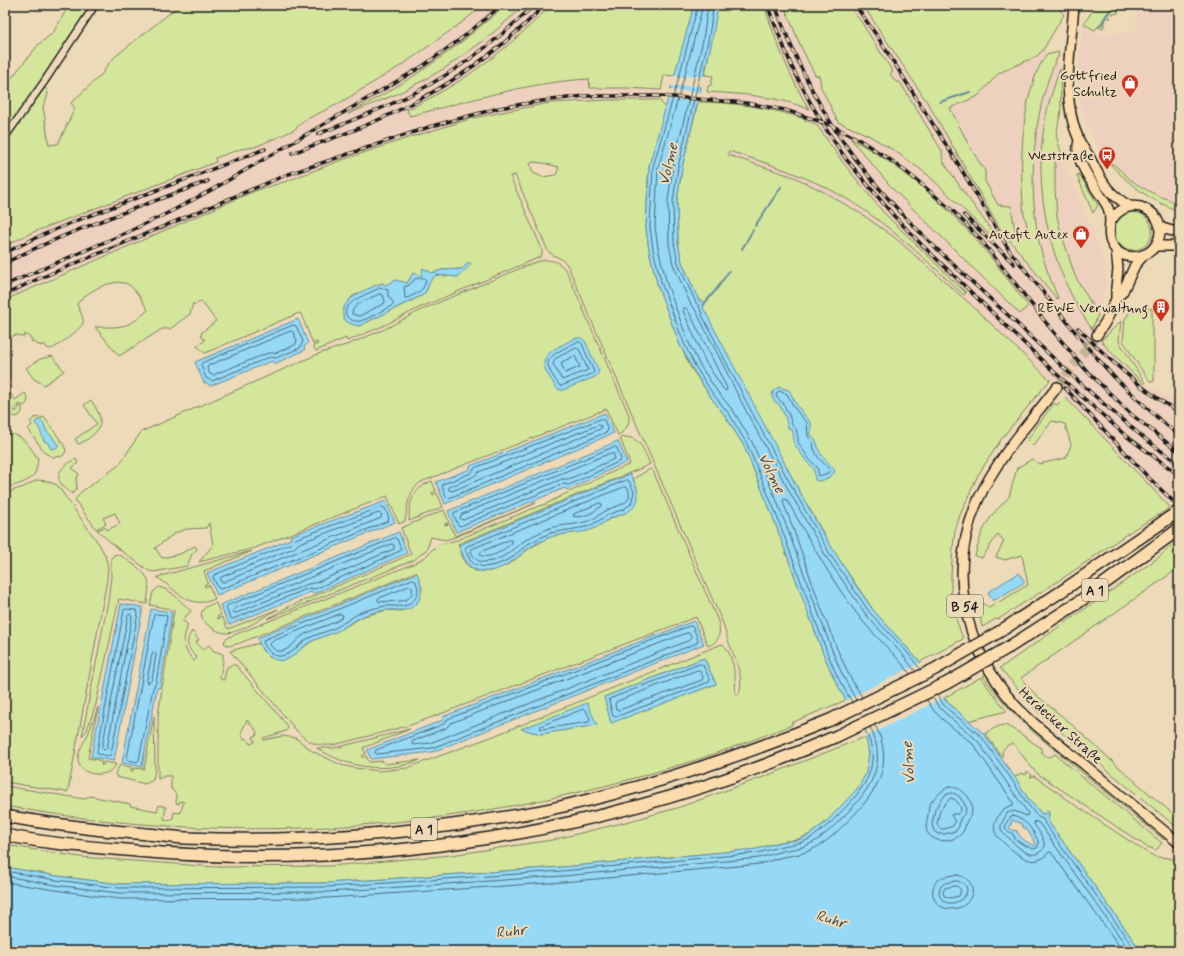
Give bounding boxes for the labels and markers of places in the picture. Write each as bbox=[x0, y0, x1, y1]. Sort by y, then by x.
place label: Gottfried Schultz bbox=[1060, 67, 1117, 101]
shop icon: Gottfried Schultz bbox=[1120, 73, 1140, 98]
bus stop icon: Weststraße bbox=[1097, 145, 1117, 170]
place label: Weststraße bbox=[1028, 147, 1094, 165]
shop icon: Autofit Autex bbox=[1071, 224, 1091, 249]
place label: Autofit Autex bbox=[989, 226, 1069, 244]
building icon: REWE Verwaltung bbox=[1151, 297, 1171, 322]
place label: REWE Verwaltung bbox=[1038, 299, 1148, 319]

